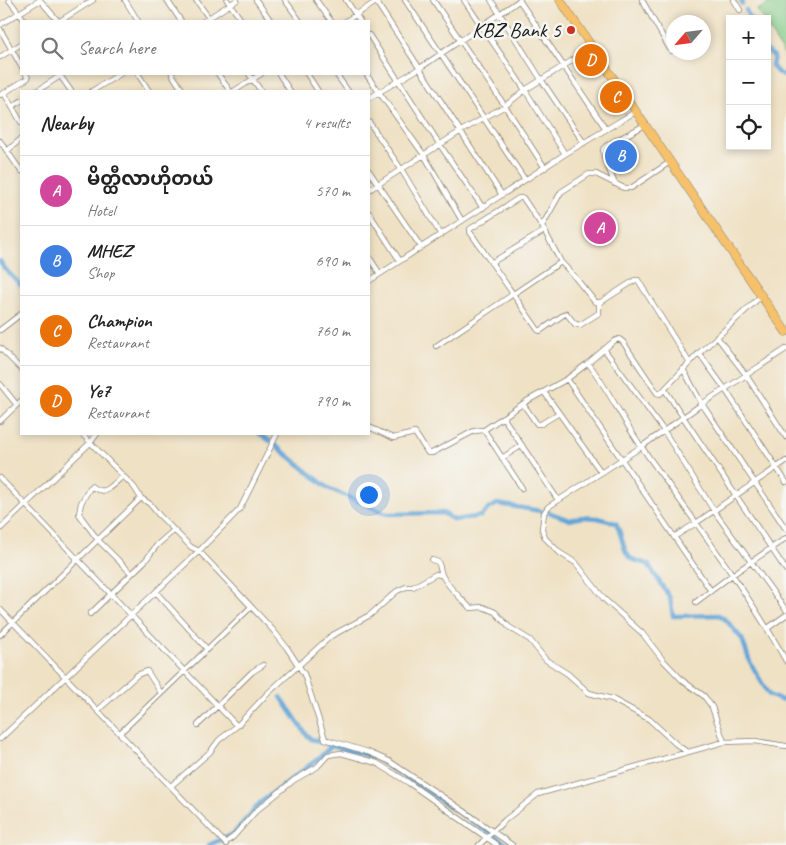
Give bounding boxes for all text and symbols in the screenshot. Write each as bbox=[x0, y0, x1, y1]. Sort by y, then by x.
north arrow bbox=[666, 15, 711, 60]
map controls bbox=[726, 15, 771, 150]
button: + bbox=[726, 15, 771, 60]
place label: KBZ Bank 5 bbox=[472, 17, 563, 43]
search box bbox=[20, 20, 370, 75]
marker: KBZ Bank 5 bbox=[565, 24, 577, 36]
icon: search bbox=[38, 34, 66, 62]
text: Search here bbox=[78, 36, 155, 60]
pin: D bbox=[575, 41, 607, 79]
button: − bbox=[726, 60, 771, 105]
pin: C bbox=[600, 78, 632, 116]
button: locate bbox=[726, 105, 771, 150]
text: Nearby bbox=[40, 110, 93, 136]
text: 4 results bbox=[303, 113, 350, 133]
pin: B bbox=[605, 137, 637, 175]
text: မိတ္ထီလာဟိုတယ် bbox=[87, 167, 213, 191]
text: A bbox=[52, 181, 60, 201]
text: 570 m bbox=[316, 181, 350, 201]
text: Hotel bbox=[87, 201, 115, 221]
pin: A bbox=[584, 209, 616, 247]
text: MHEZ bbox=[87, 239, 132, 263]
text: B bbox=[52, 251, 60, 271]
text: 690 m bbox=[316, 251, 350, 271]
text: Shop bbox=[87, 263, 114, 283]
text: Champion bbox=[87, 309, 152, 333]
text: C bbox=[52, 321, 60, 341]
text: 760 m bbox=[316, 321, 350, 341]
text: Restaurant bbox=[87, 333, 149, 353]
text: Ye7 bbox=[87, 379, 110, 403]
text: D bbox=[51, 391, 61, 411]
text: 790 m bbox=[316, 391, 350, 411]
text: Restaurant bbox=[87, 403, 149, 423]
your location bbox=[356, 482, 382, 508]

